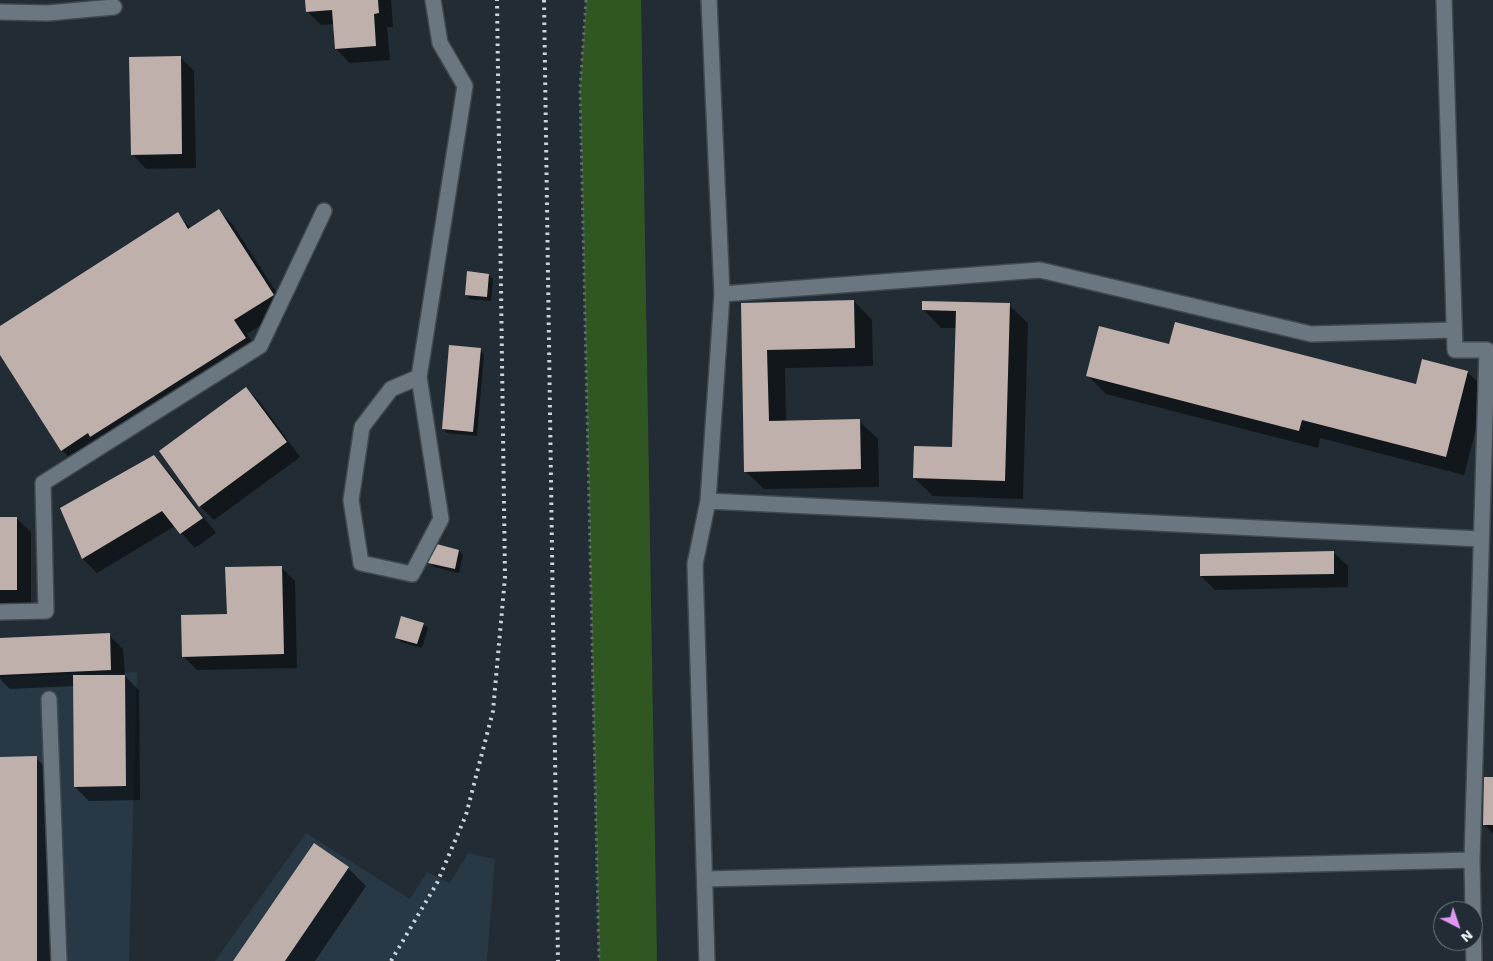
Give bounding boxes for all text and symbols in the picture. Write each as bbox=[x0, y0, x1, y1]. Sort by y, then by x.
north arrow bbox=[1433, 901, 1483, 951]
text: N bbox=[1458, 927, 1476, 946]

